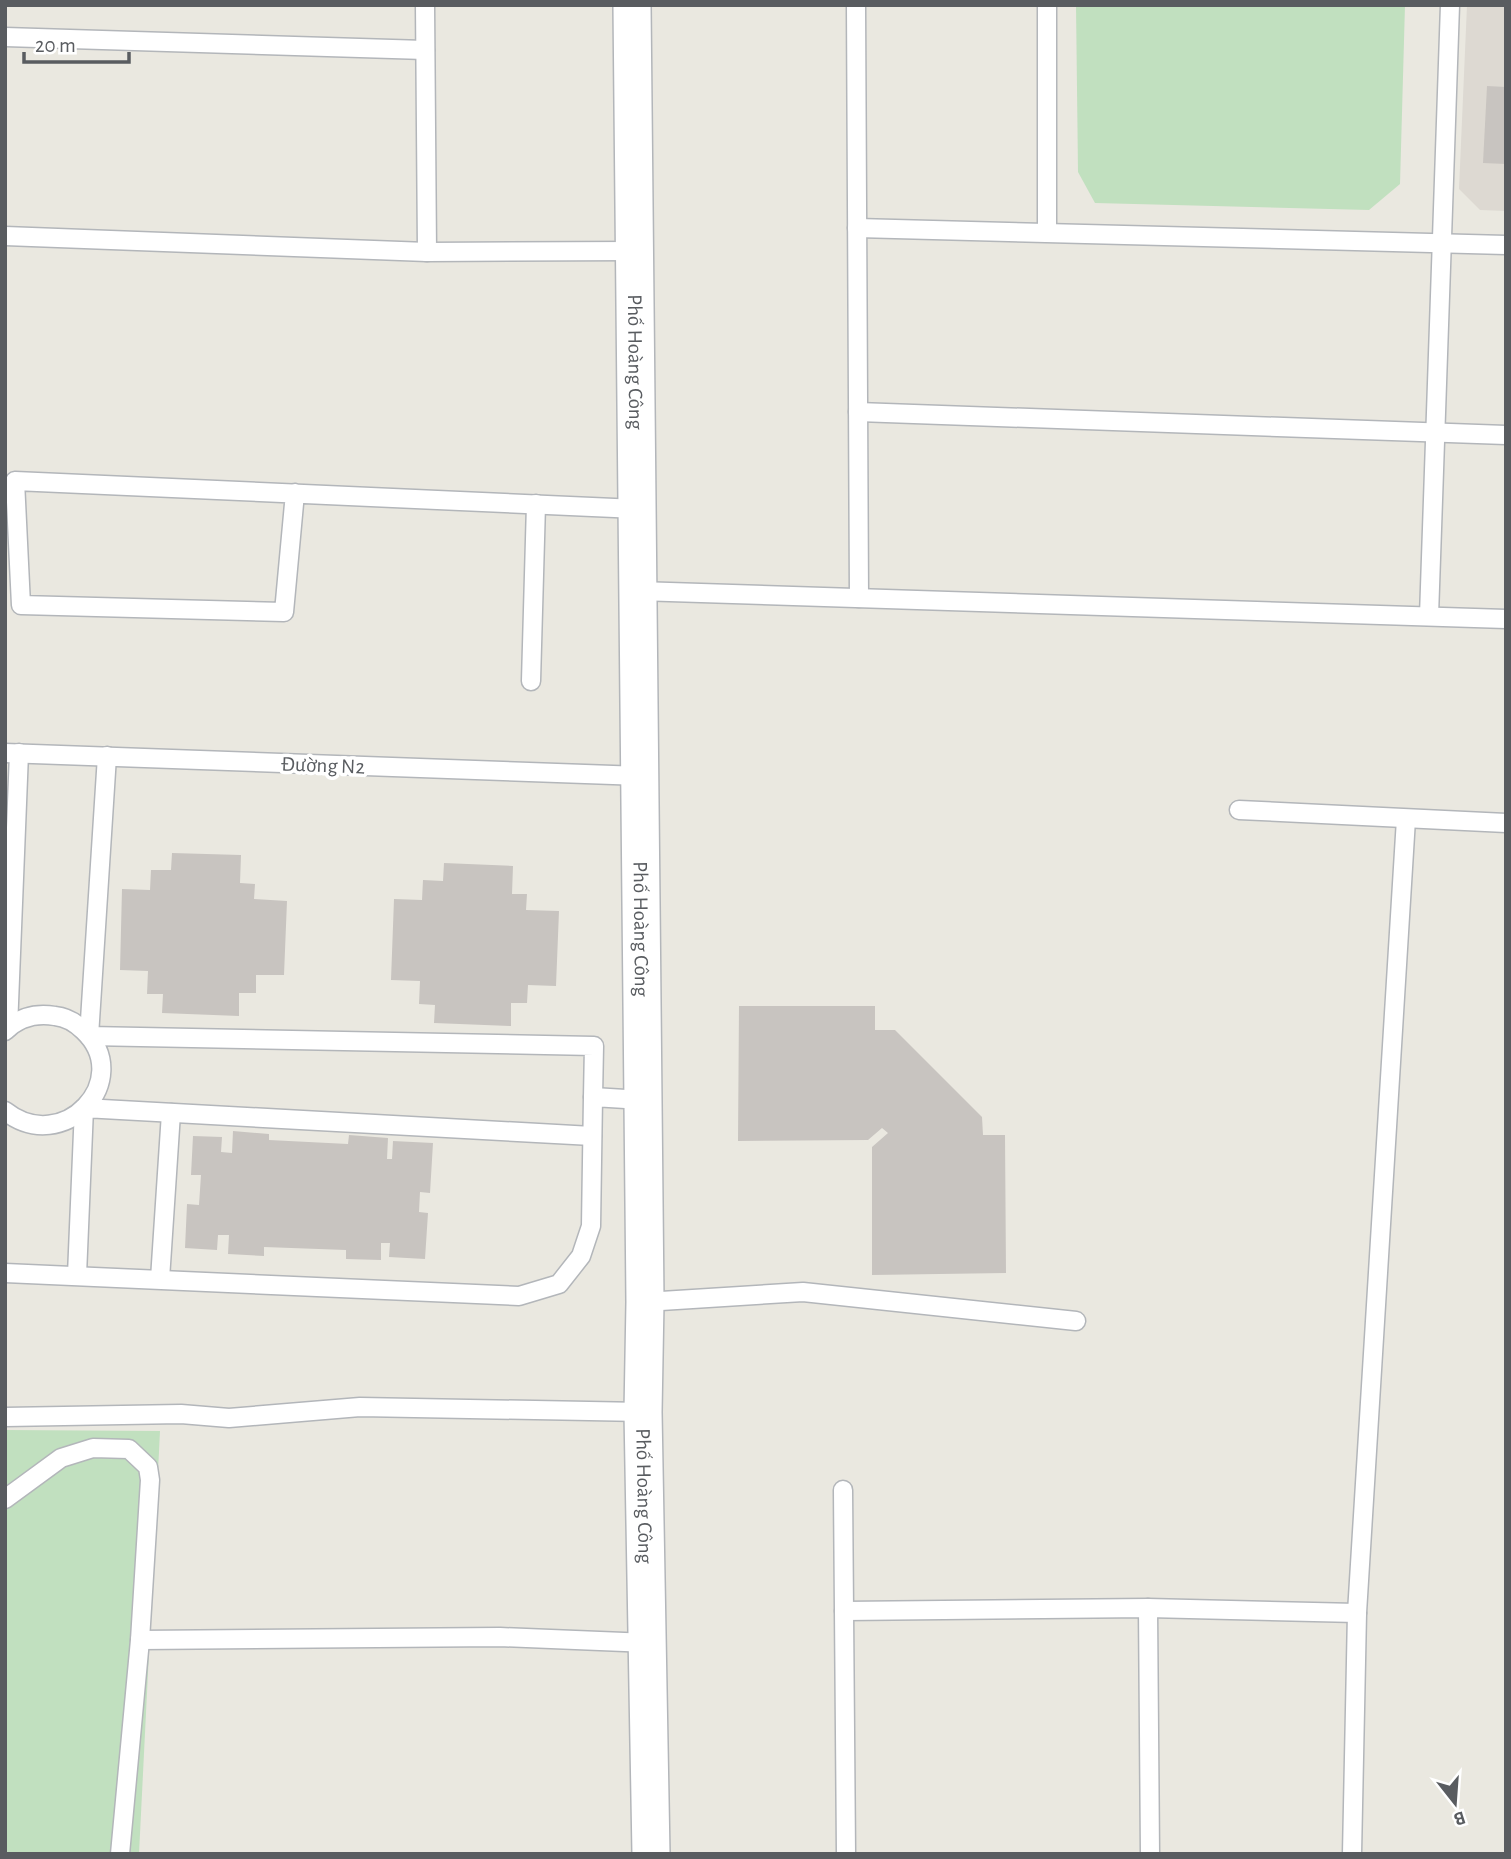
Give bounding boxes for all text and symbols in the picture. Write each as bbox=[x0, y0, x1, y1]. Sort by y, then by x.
scale bar bbox=[24, 21, 130, 65]
text: 20 m bbox=[35, 35, 76, 56]
street label: Phố Hoàng Công bbox=[624, 294, 646, 431]
street label: Đường N2 bbox=[281, 754, 365, 777]
street label: Phố Hoàng Công bbox=[630, 861, 652, 998]
street label: Phố Hoàng Công bbox=[632, 1428, 656, 1565]
north arrow bbox=[1420, 1768, 1490, 1838]
text: B bbox=[1451, 1807, 1468, 1829]

